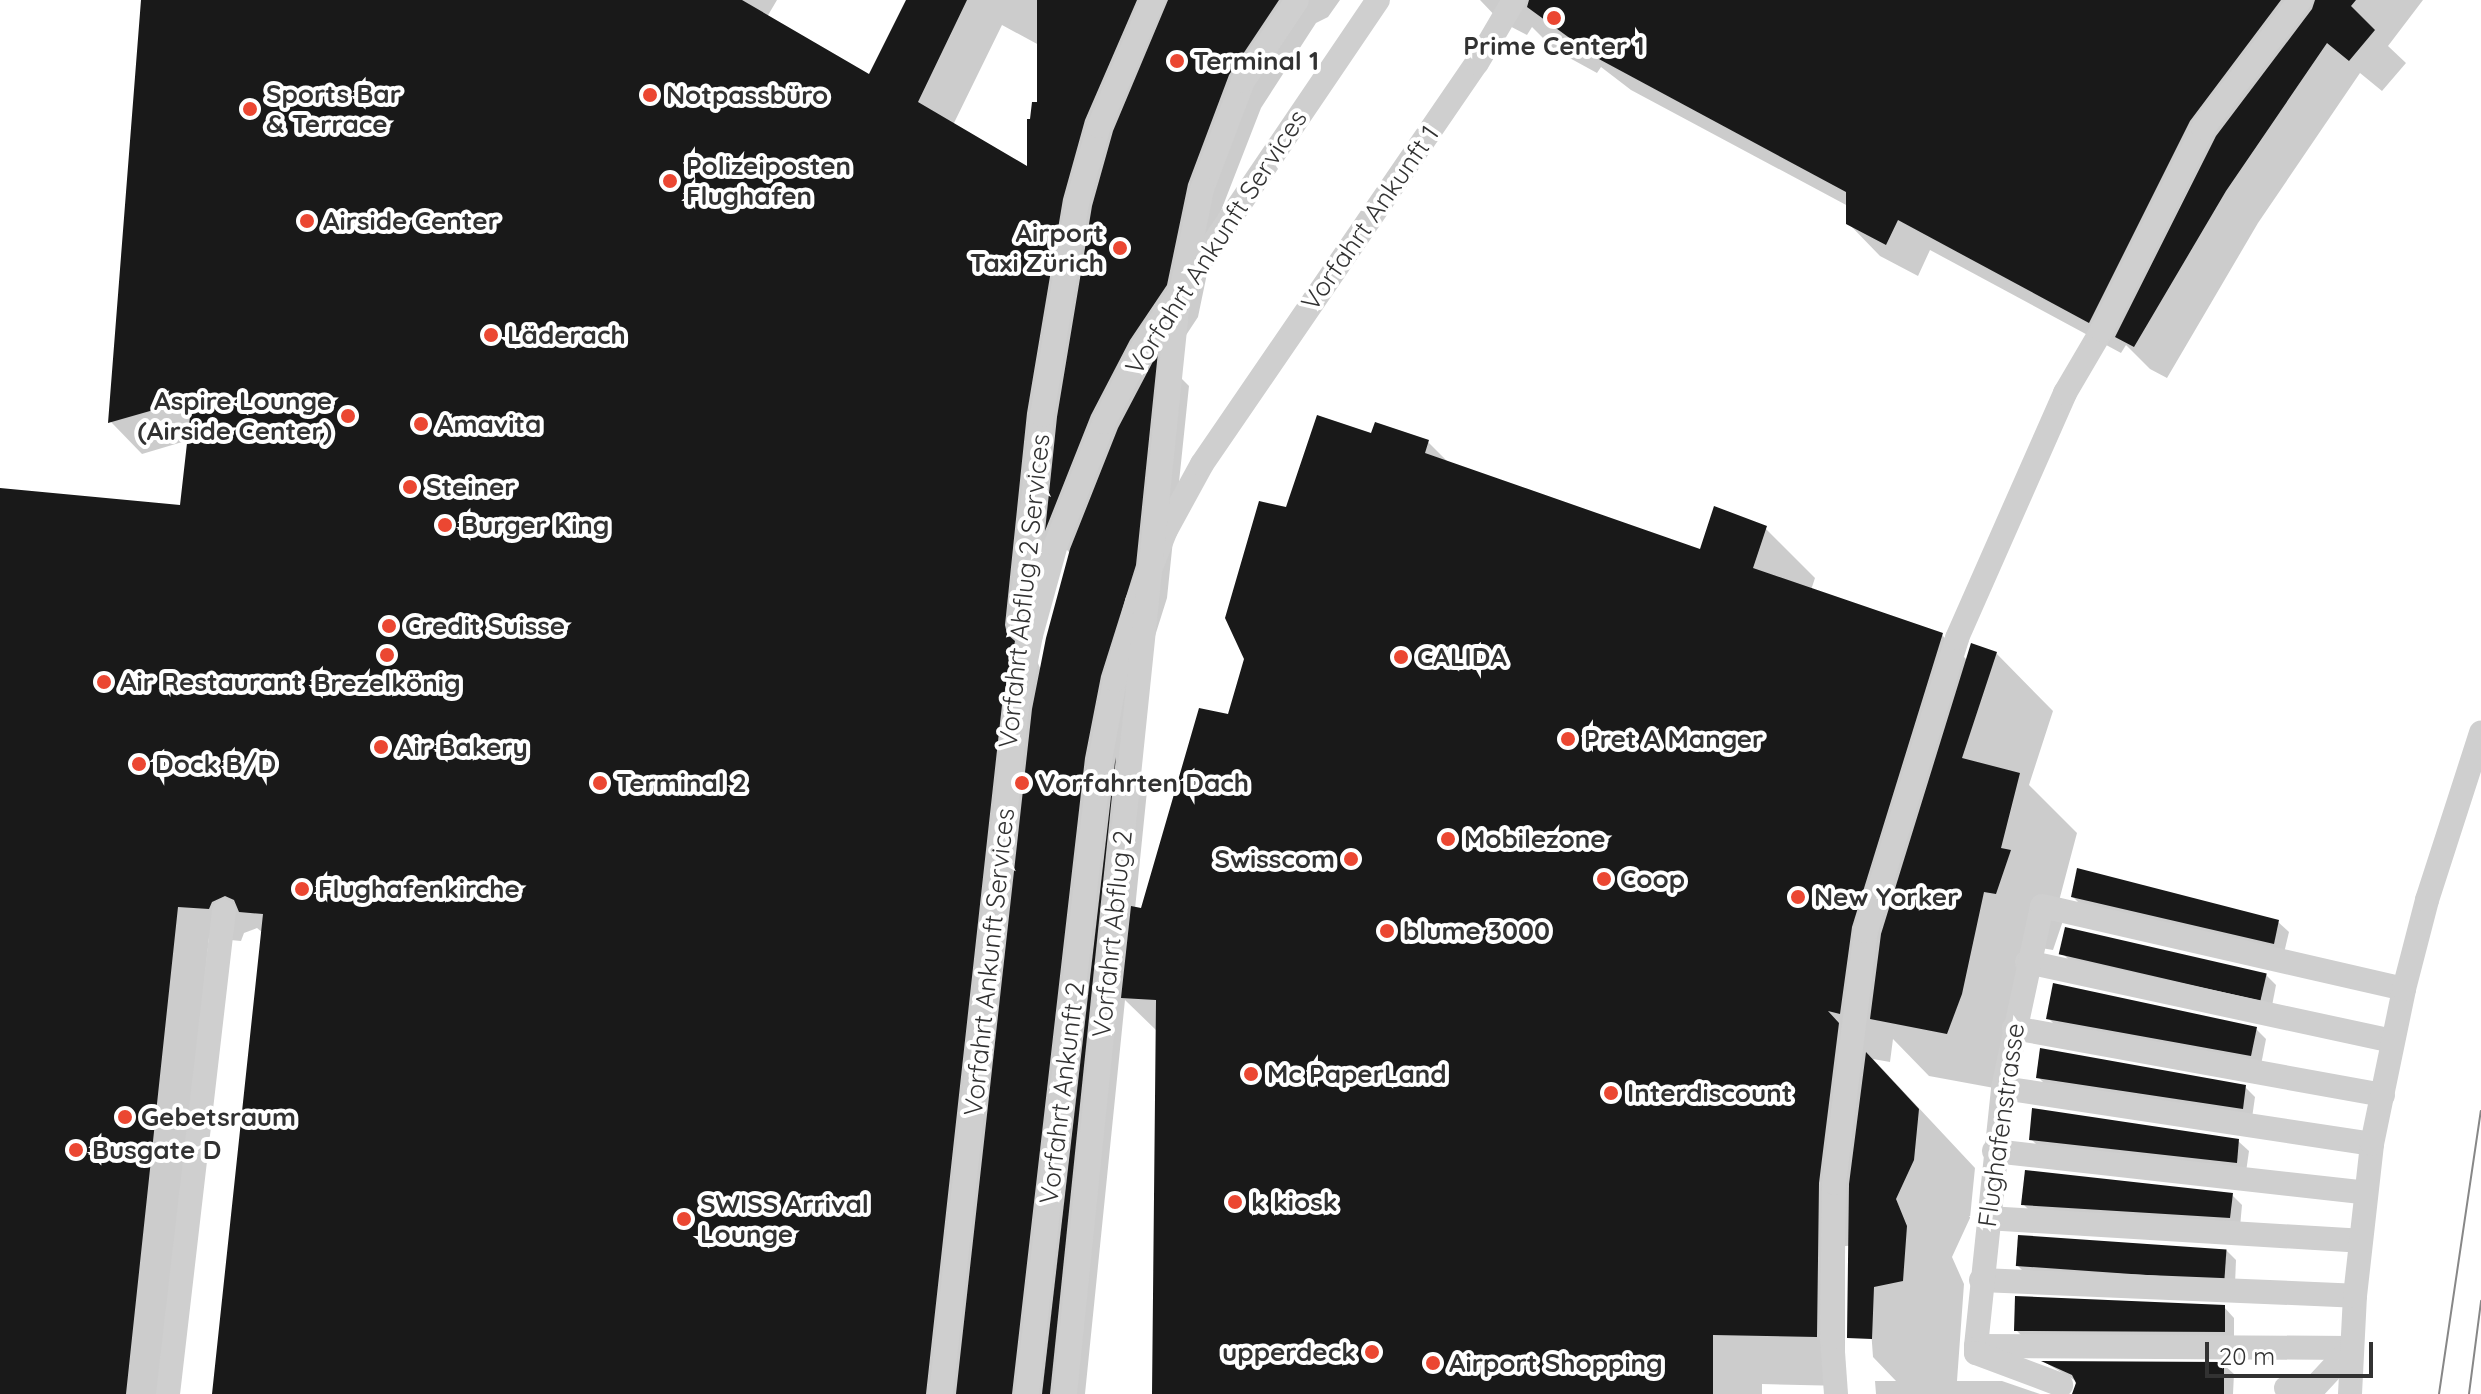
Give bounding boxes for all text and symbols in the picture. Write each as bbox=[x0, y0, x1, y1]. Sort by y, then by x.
marker: Prime Center 1 bbox=[1545, 9, 1563, 27]
place label: Prime Center 1 bbox=[1463, 30, 1645, 62]
place label: Terminal 1 bbox=[1193, 45, 1319, 77]
marker: Terminal 1 bbox=[1168, 52, 1186, 70]
place label: Sports Bar & Terrace bbox=[266, 78, 401, 140]
place label: Notpassbüro bbox=[666, 79, 828, 111]
marker: Notpassbüro bbox=[641, 86, 659, 104]
marker: Sports Bar & Terrace bbox=[241, 100, 259, 118]
street label: Vorfahrt Ankunft Services bbox=[1119, 104, 1313, 380]
street label: Vorfahrt Ankunft 1 bbox=[1295, 120, 1445, 316]
place label: Polizeiposten Flughafen bbox=[686, 150, 851, 212]
marker: Polizeiposten Flughafen bbox=[661, 172, 679, 190]
place label: Airside Center bbox=[323, 205, 499, 237]
marker: Airside Center bbox=[298, 212, 316, 230]
place label: Airport Taxi Zürich bbox=[970, 217, 1104, 278]
marker: Airport Taxi Zürich bbox=[1111, 239, 1129, 257]
place label: Läderach bbox=[507, 319, 626, 351]
marker: Läderach bbox=[482, 326, 500, 344]
place label: Aspire Lounge (Airside Center) bbox=[138, 385, 332, 446]
marker: Aspire Lounge (Airside Center) bbox=[339, 407, 357, 425]
place label: Amavita bbox=[437, 408, 541, 440]
marker: Amavita bbox=[412, 415, 430, 433]
street label: Vorfahrt Abflug 2 Services bbox=[992, 432, 1056, 750]
place label: Steiner bbox=[426, 471, 516, 503]
marker: Steiner bbox=[401, 478, 419, 496]
place label: Burger King bbox=[461, 509, 609, 541]
marker: Burger King bbox=[436, 516, 454, 534]
place label: Credit Suisse bbox=[405, 610, 565, 642]
marker: Credit Suisse bbox=[380, 617, 398, 635]
place label: CALIDA bbox=[1417, 641, 1507, 673]
marker: Brezelkönig bbox=[378, 646, 396, 664]
marker: CALIDA bbox=[1392, 648, 1410, 666]
place label: Air Restaurant bbox=[120, 666, 302, 698]
place label: Brezelkönig bbox=[313, 667, 461, 699]
marker: Air Restaurant bbox=[95, 673, 113, 691]
place label: Pret A Manger bbox=[1584, 723, 1763, 755]
marker: Pret A Manger bbox=[1559, 730, 1577, 748]
place label: Air Bakery bbox=[397, 731, 528, 763]
marker: Air Bakery bbox=[372, 738, 390, 756]
place label: Dock B/D bbox=[155, 748, 276, 780]
marker: Dock B/D bbox=[130, 755, 148, 773]
place label: Terminal 2 bbox=[616, 767, 747, 799]
place label: Vorfahrten Dach bbox=[1038, 767, 1249, 799]
marker: Terminal 2 bbox=[591, 774, 609, 792]
marker: Vorfahrten Dach bbox=[1013, 774, 1031, 792]
street label: Vorfahrt Ankunft Services bbox=[957, 807, 1021, 1117]
place label: Mobilezone bbox=[1464, 823, 1605, 855]
street label: Vorfahrt Abflug 2 bbox=[1086, 829, 1138, 1039]
marker: Mobilezone bbox=[1439, 830, 1457, 848]
place label: Swisscom bbox=[1215, 843, 1335, 875]
marker: Swisscom bbox=[1342, 850, 1360, 868]
place label: Coop bbox=[1620, 863, 1685, 895]
marker: Coop bbox=[1595, 870, 1613, 888]
place label: Flughafenkirche bbox=[318, 873, 520, 905]
marker: Flughafenkirche bbox=[293, 880, 311, 898]
place label: New Yorker bbox=[1814, 881, 1958, 913]
marker: New Yorker bbox=[1789, 888, 1807, 906]
place label: blume 3000 bbox=[1403, 915, 1550, 947]
marker: blume 3000 bbox=[1378, 922, 1396, 940]
street label: Vorfahrt Ankunft 2 bbox=[1033, 980, 1091, 1206]
street label: Flughafenstrasse bbox=[1971, 1021, 2031, 1229]
place label: Mc PaperLand bbox=[1267, 1058, 1447, 1090]
marker: Mc PaperLand bbox=[1242, 1065, 1260, 1083]
place label: Interdiscount bbox=[1627, 1077, 1792, 1109]
marker: Interdiscount bbox=[1602, 1084, 1620, 1102]
place label: Gebetsraum bbox=[141, 1101, 296, 1133]
marker: Gebetsraum bbox=[116, 1108, 134, 1126]
place label: Busgate D bbox=[92, 1134, 221, 1166]
marker: Busgate D bbox=[67, 1141, 85, 1159]
place label: k kiosk bbox=[1251, 1186, 1338, 1218]
place label: SWISS Arrival Lounge bbox=[700, 1188, 869, 1250]
marker: k kiosk bbox=[1226, 1193, 1244, 1211]
marker: SWISS Arrival Lounge bbox=[675, 1210, 693, 1228]
scale bar bbox=[2209, 1326, 2377, 1376]
place label: upperdeck bbox=[1222, 1336, 1356, 1368]
text: 20 m bbox=[2219, 1341, 2275, 1371]
marker: upperdeck bbox=[1363, 1343, 1381, 1361]
place label: Airport Shopping bbox=[1449, 1347, 1663, 1379]
marker: Airport Shopping bbox=[1424, 1354, 1442, 1372]

